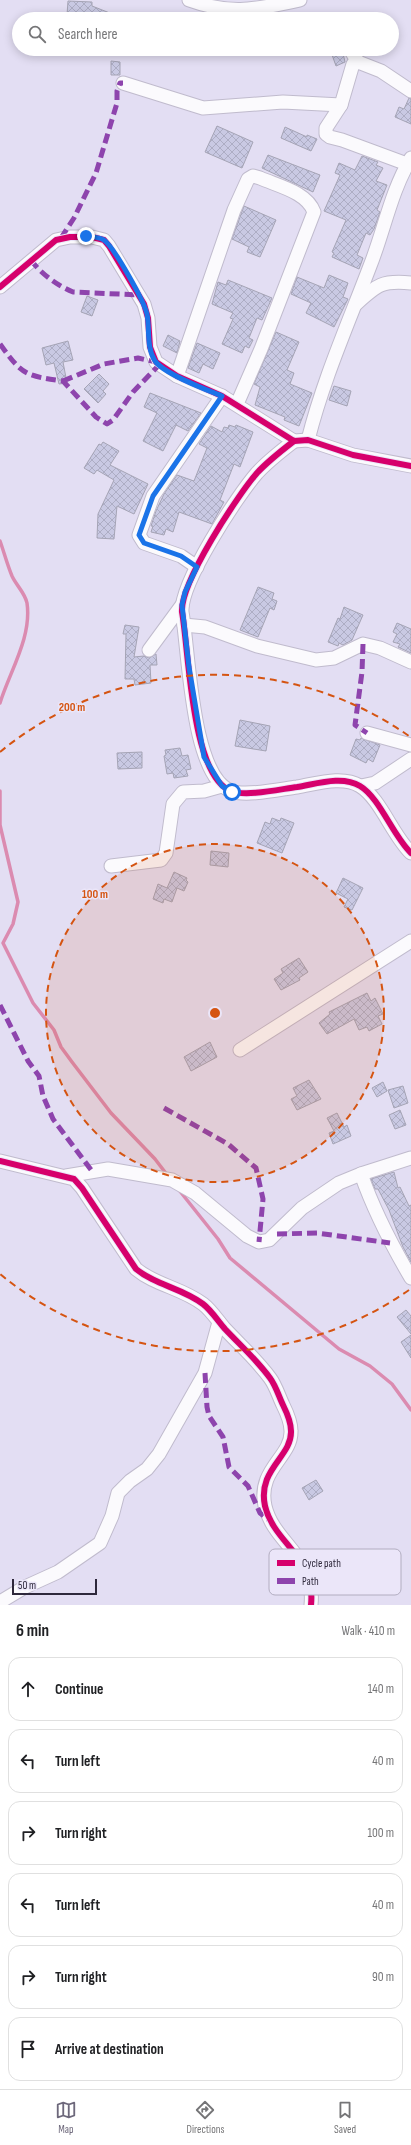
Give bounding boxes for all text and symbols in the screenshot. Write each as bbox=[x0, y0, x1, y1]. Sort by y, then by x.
search box bbox=[12, 12, 399, 56]
icon: search bbox=[26, 23, 48, 45]
text: Search here bbox=[58, 25, 118, 44]
route end bbox=[77, 227, 95, 245]
text: 200 m bbox=[59, 700, 85, 715]
route start bbox=[223, 783, 241, 801]
text: 100 m bbox=[82, 887, 108, 902]
centre of rings bbox=[208, 1006, 222, 1020]
legend bbox=[269, 1549, 401, 1595]
text: Cycle path bbox=[302, 1557, 341, 1570]
text: Path bbox=[302, 1575, 319, 1588]
scale bar bbox=[12, 1577, 97, 1596]
text: 50 m bbox=[18, 1579, 36, 1592]
text: 6 min bbox=[16, 1621, 49, 1641]
text: Walk · 410 m bbox=[342, 1623, 395, 1639]
icon: ahead bbox=[17, 1678, 39, 1700]
text: Continue bbox=[55, 1680, 104, 1699]
text: 140 m bbox=[368, 1681, 394, 1697]
icon: left bbox=[17, 1750, 39, 1772]
text: Turn left bbox=[55, 1752, 100, 1771]
text: 40 m bbox=[372, 1753, 394, 1769]
icon: right bbox=[17, 1822, 39, 1844]
text: Turn right bbox=[55, 1824, 107, 1843]
text: 100 m bbox=[367, 1825, 394, 1841]
icon: left bbox=[17, 1894, 39, 1916]
text: Turn left bbox=[55, 1896, 100, 1915]
text: 40 m bbox=[372, 1897, 394, 1913]
icon: right bbox=[17, 1966, 39, 1988]
text: Turn right bbox=[55, 1968, 107, 1987]
text: 90 m bbox=[372, 1969, 394, 1985]
icon: arrive bbox=[17, 2038, 39, 2060]
text: Arrive at destination bbox=[55, 2040, 164, 2059]
tab: Map bbox=[55, 2099, 77, 2136]
tab: Directions bbox=[187, 2099, 224, 2136]
tab: Saved bbox=[334, 2099, 356, 2136]

